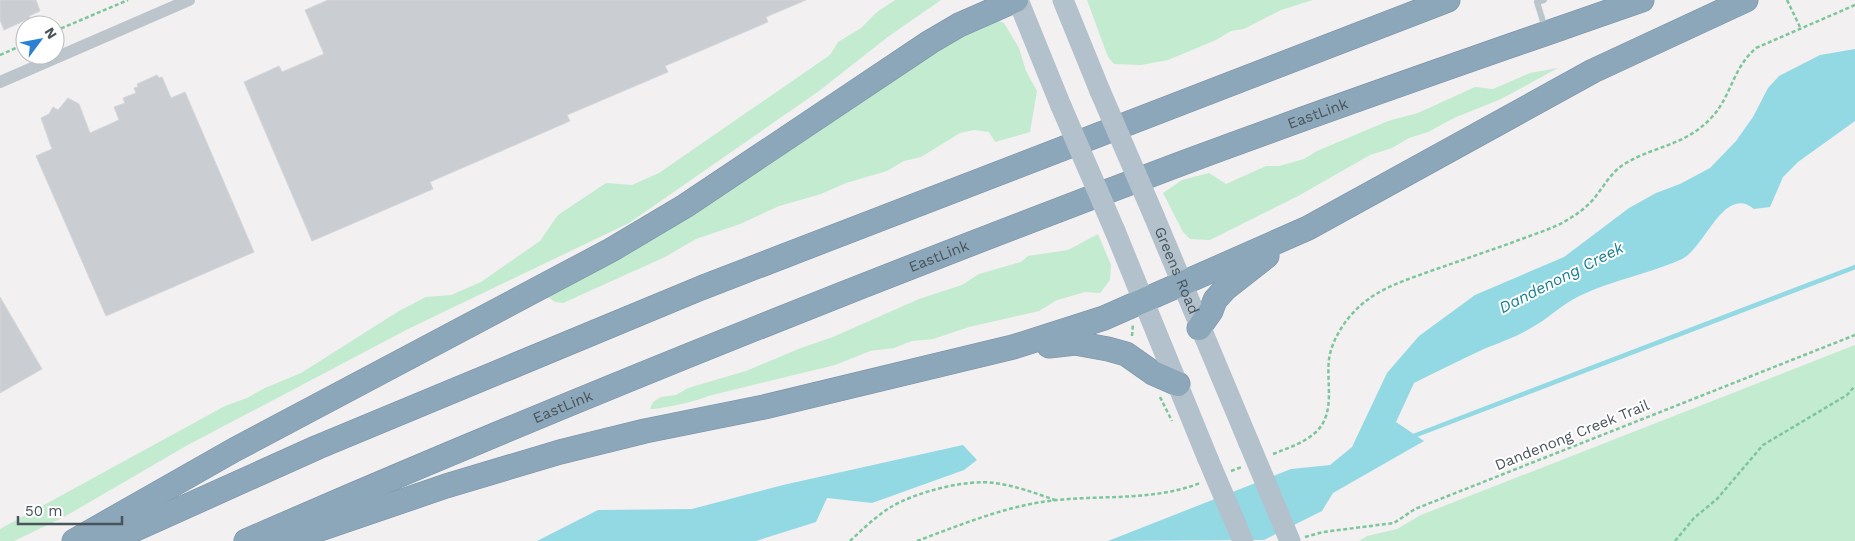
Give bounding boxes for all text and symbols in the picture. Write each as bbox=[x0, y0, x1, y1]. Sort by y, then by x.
north arrow bbox=[15, 15, 65, 65]
text: N bbox=[41, 24, 61, 42]
street label: EastLink bbox=[1285, 94, 1351, 133]
street label: Greens Road bbox=[1151, 224, 1203, 317]
street label: EastLink bbox=[906, 236, 972, 276]
water label: Dandenong Creek bbox=[1496, 237, 1628, 317]
street label: EastLink bbox=[530, 386, 596, 427]
street label: Dandenong Creek Trail bbox=[1492, 396, 1652, 474]
scale bar bbox=[18, 494, 121, 526]
text: 50 m bbox=[25, 502, 62, 520]

